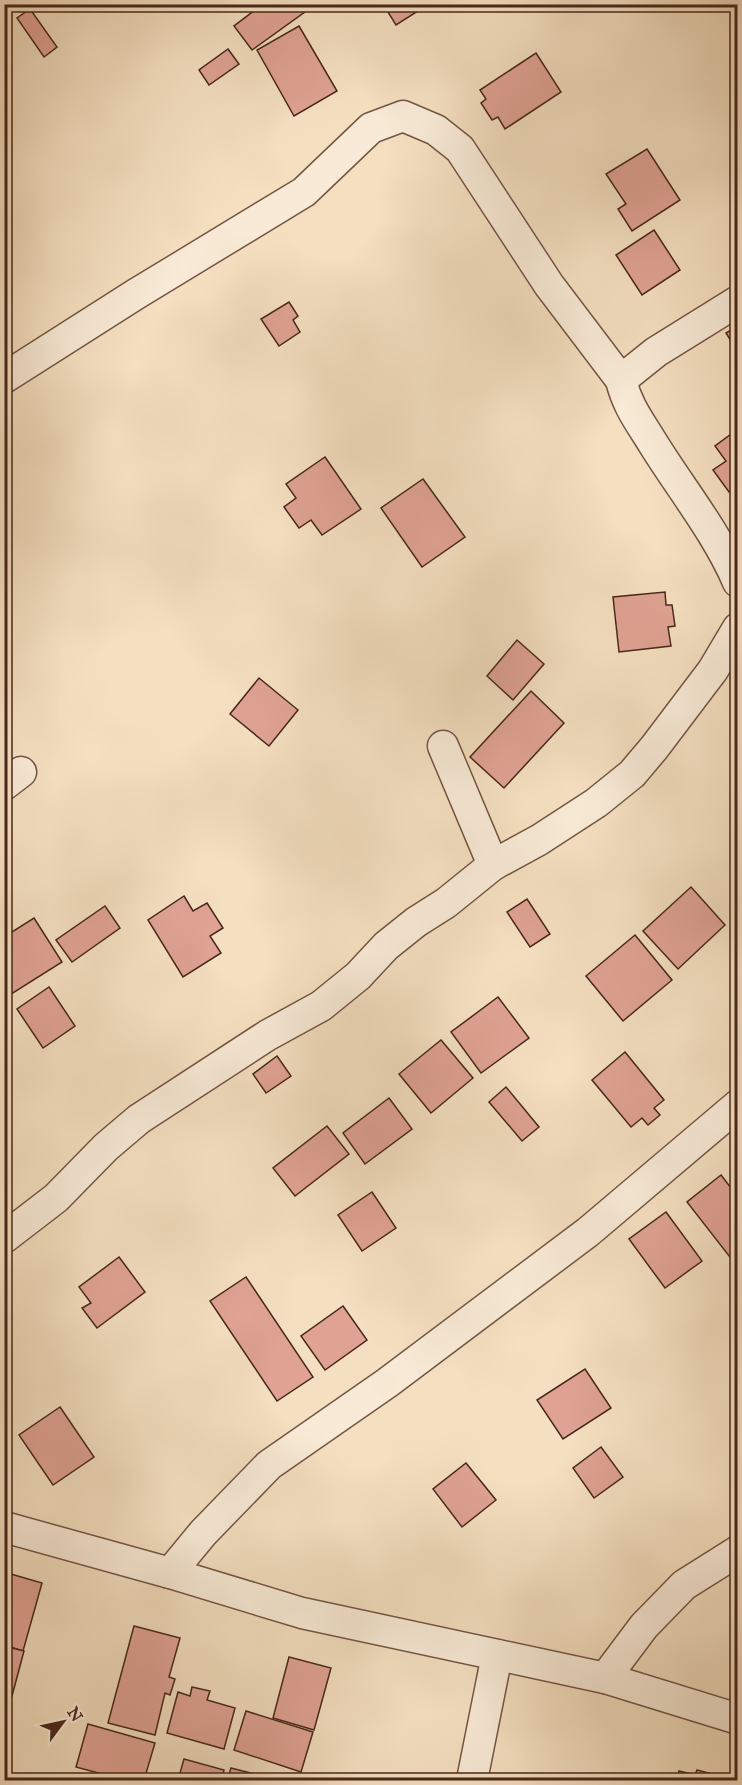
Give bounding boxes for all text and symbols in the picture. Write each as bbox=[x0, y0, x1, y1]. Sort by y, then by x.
north arrow bbox=[33, 1692, 93, 1752]
text: N bbox=[63, 1703, 87, 1725]

